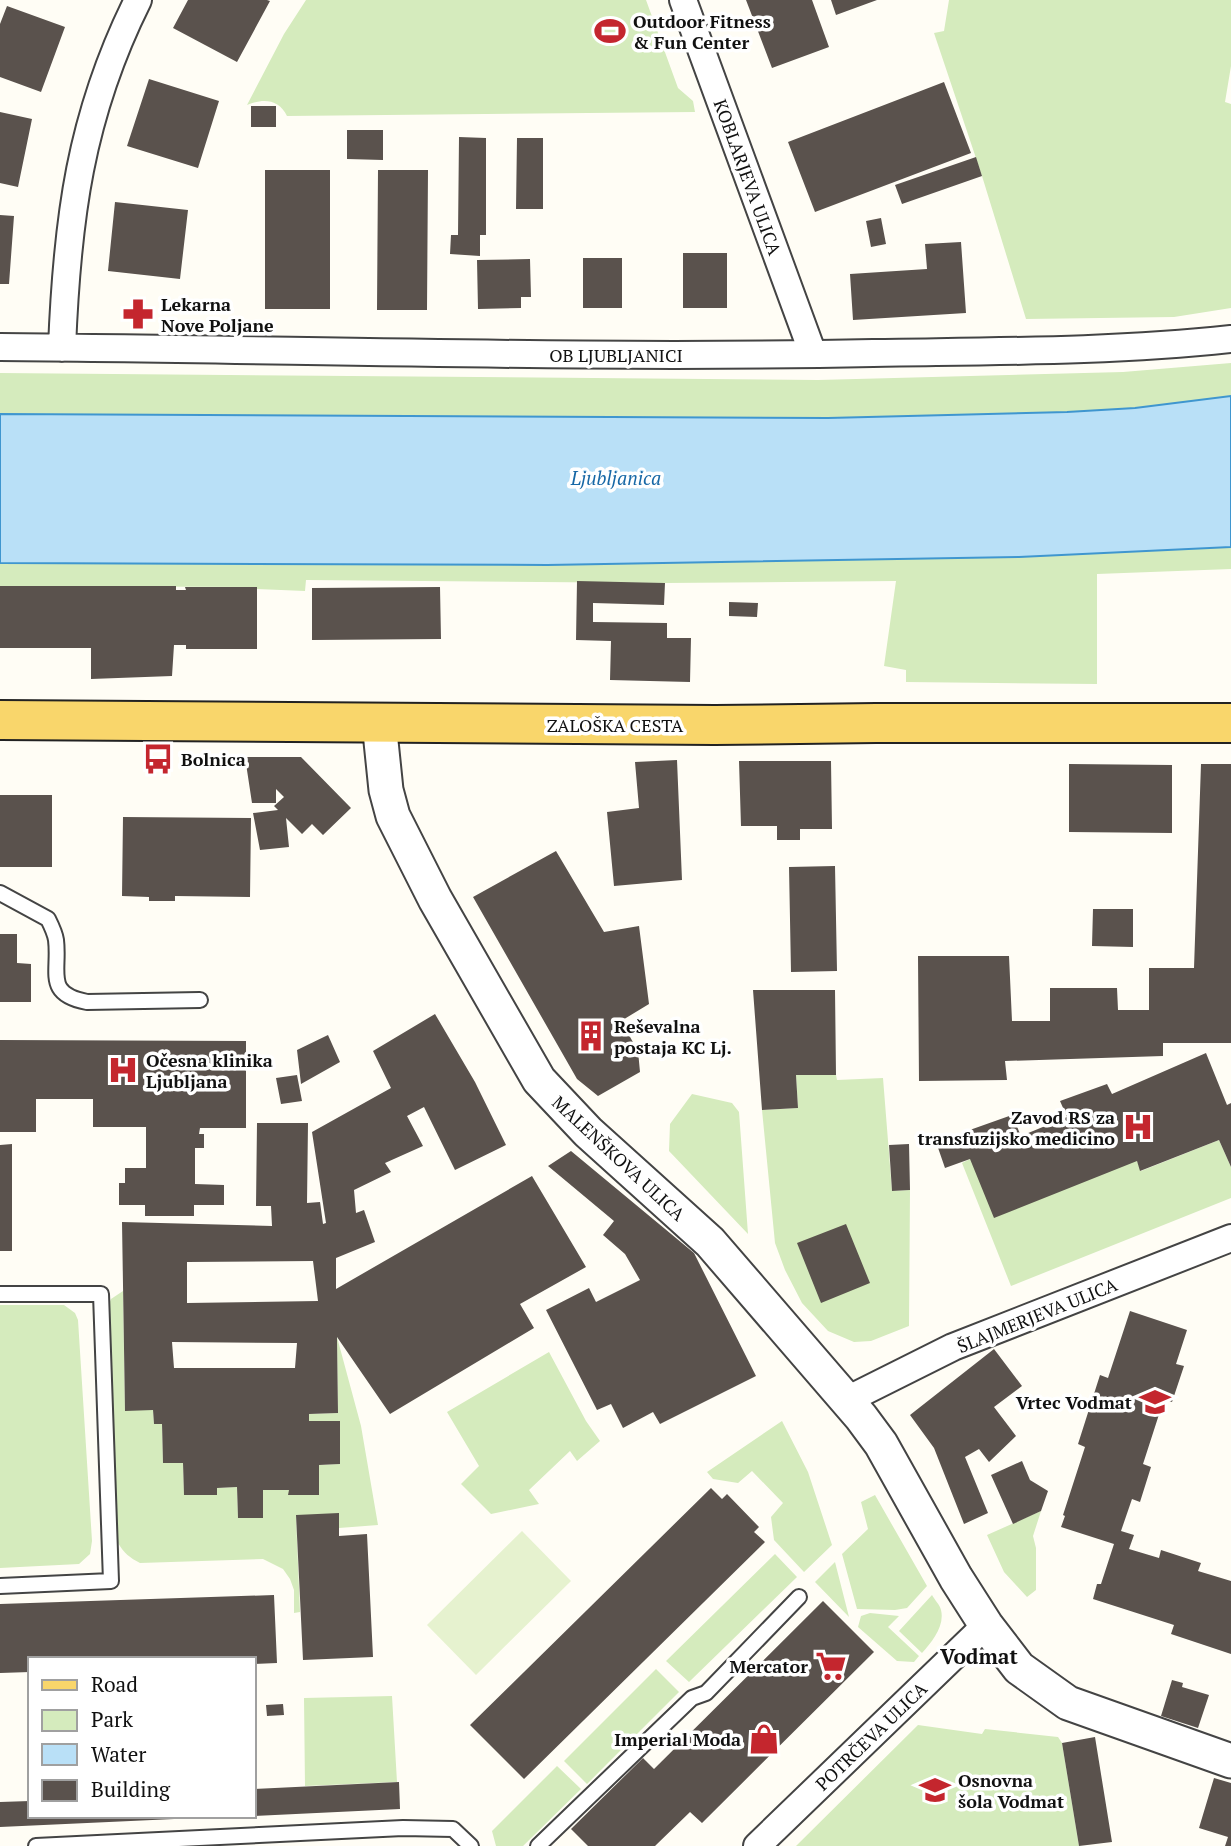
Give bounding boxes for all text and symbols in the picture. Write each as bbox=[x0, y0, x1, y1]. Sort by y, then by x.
place label: Outdoor Fitness & Fun Center bbox=[633, 9, 771, 54]
sports icon: Outdoor Fitness & Fun Center bbox=[593, 14, 627, 48]
street label: KOBLARJEVA ULICA bbox=[709, 96, 788, 259]
place label: Lekarna Nove Poljane bbox=[161, 292, 274, 337]
pharmacy icon: Lekarna Nove Poljane bbox=[121, 297, 155, 331]
street label: OB LJUBLJANICI bbox=[549, 343, 683, 367]
water label: Ljubljanica bbox=[570, 465, 661, 490]
street label: ZALOŠKA CESTA bbox=[547, 713, 684, 737]
bus stop icon: Bolnica bbox=[141, 742, 175, 776]
place label: Bolnica bbox=[181, 747, 246, 771]
place label: Reševalna postaja KC Lj. bbox=[614, 1014, 732, 1059]
building icon: Reševalna postaja KC Lj. bbox=[574, 1019, 608, 1053]
place label: Očesna klinika Ljubljana bbox=[146, 1048, 273, 1093]
hospital icon: Očesna klinika Ljubljana bbox=[106, 1053, 140, 1087]
street label: MALENŠKOVA ULICA bbox=[547, 1090, 691, 1226]
place label: Zavod RS za transfuzijsko medicino bbox=[918, 1105, 1115, 1150]
hospital icon: Zavod RS za transfuzijsko medicino bbox=[1121, 1110, 1155, 1144]
street label: ŠLAJMERJEVA ULICA bbox=[953, 1272, 1121, 1358]
school or university icon: Vrtec Vodmat bbox=[1138, 1385, 1172, 1419]
place label: Vrtec Vodmat bbox=[1016, 1390, 1132, 1414]
district label: Vodmat bbox=[940, 1642, 1019, 1670]
supermarket icon: Mercator bbox=[814, 1649, 848, 1683]
place label: Mercator bbox=[729, 1654, 808, 1678]
legend bbox=[28, 1657, 256, 1818]
text: Road bbox=[91, 1670, 138, 1698]
street label: POTRČEVA ULICA bbox=[810, 1676, 932, 1795]
text: Park bbox=[91, 1705, 133, 1733]
shop icon: Imperial Moda bbox=[747, 1722, 781, 1756]
place label: Imperial Moda bbox=[614, 1727, 741, 1751]
text: Water bbox=[91, 1740, 146, 1768]
place label: Osnovna šola Vodmat bbox=[958, 1768, 1064, 1813]
school or university icon: Osnovna šola Vodmat bbox=[918, 1773, 952, 1807]
text: Building bbox=[91, 1775, 171, 1803]

